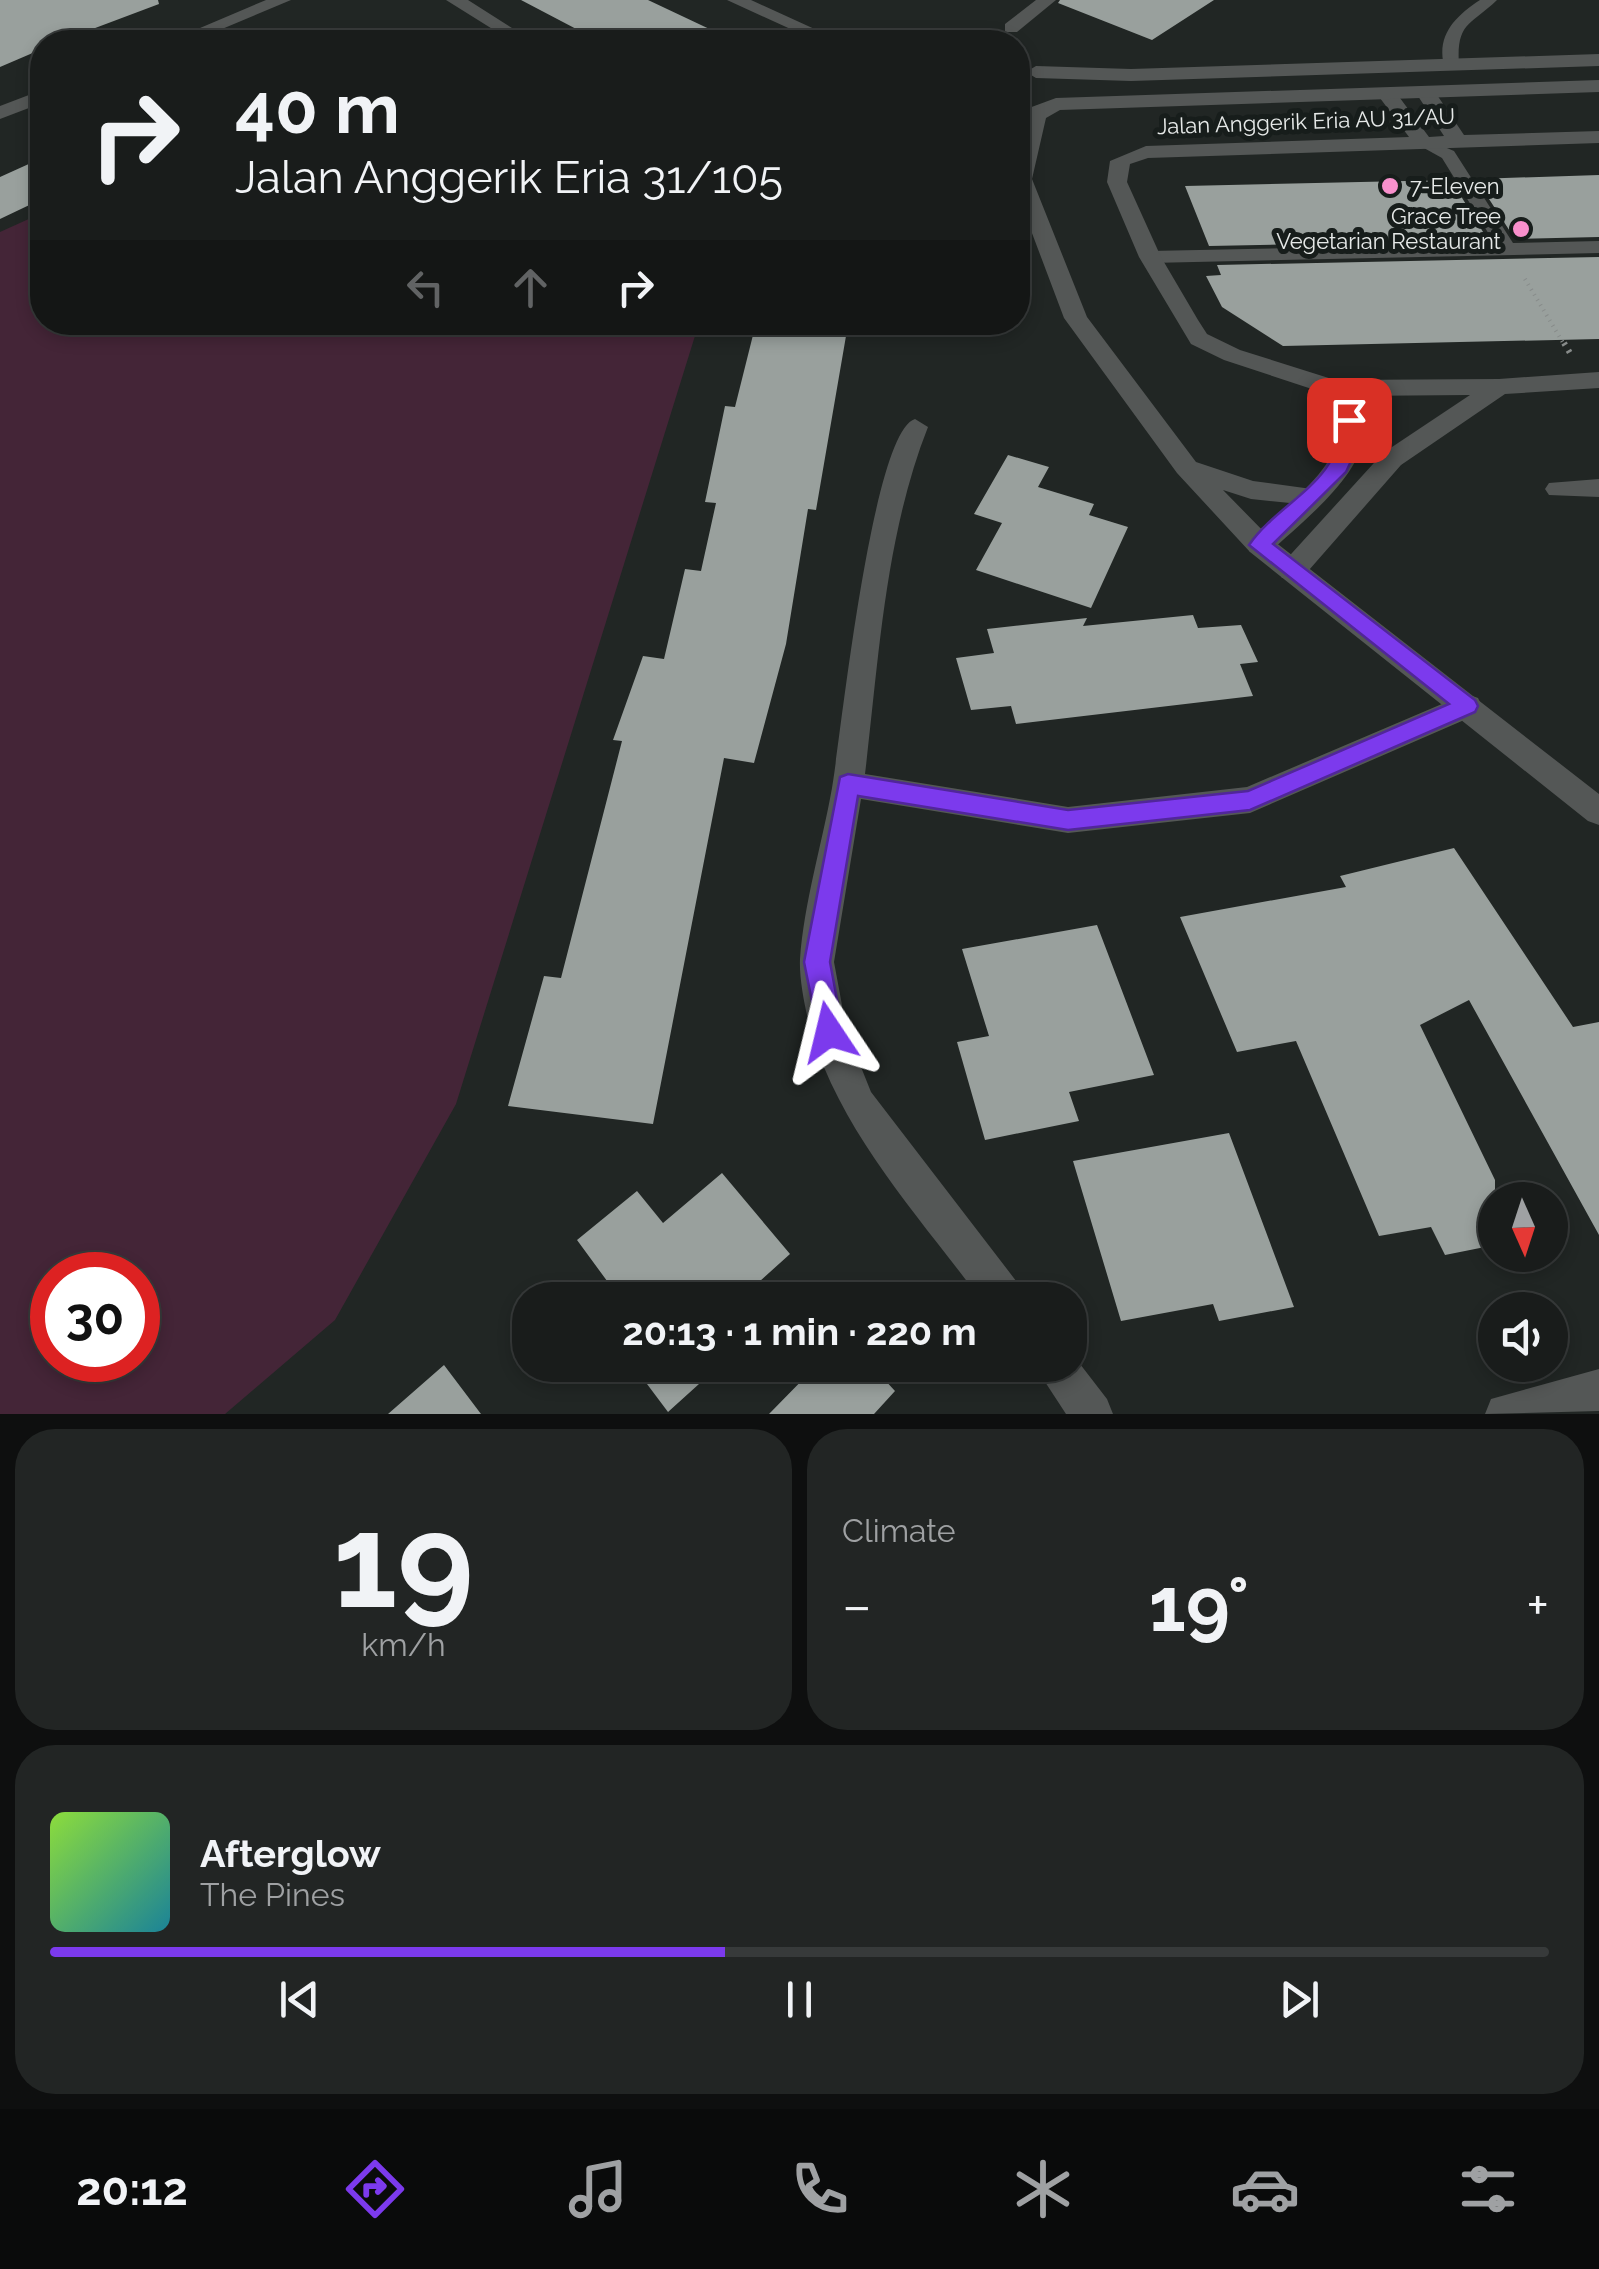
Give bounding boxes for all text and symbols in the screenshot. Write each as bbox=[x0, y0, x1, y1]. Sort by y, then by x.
text: 40 m bbox=[235, 67, 400, 149]
icon: right bbox=[70, 70, 200, 200]
street label: Jalan Anggerik Eria AU 31/AU bbox=[1156, 103, 1456, 139]
text: Jalan Anggerik Eria 31/105 bbox=[235, 151, 783, 204]
place label: 7-Eleven bbox=[1410, 173, 1499, 199]
marker: 7-Eleven bbox=[1379, 175, 1401, 197]
place label: Grace Tree Vegetarian Restaurant bbox=[1276, 203, 1502, 254]
marker: Grace Tree Vegetarian Restaurant bbox=[1510, 218, 1532, 240]
icon: left bbox=[398, 260, 453, 315]
icon: ahead bbox=[503, 260, 558, 315]
icon: right bbox=[608, 260, 663, 315]
pin bbox=[1307, 378, 1392, 463]
icon: arrive bbox=[1322, 393, 1377, 448]
position arrow bbox=[777, 980, 881, 1084]
north arrow bbox=[1478, 1182, 1568, 1272]
map controls bbox=[1478, 1182, 1568, 1382]
speed limit sign: 30 bbox=[30, 1252, 160, 1382]
button: sound bbox=[1478, 1292, 1568, 1382]
text: 20:13 · 1 min · 220 m bbox=[622, 1309, 977, 1354]
text: 19 bbox=[333, 1485, 474, 1637]
text: Climate bbox=[842, 1512, 956, 1549]
text: 19° bbox=[1149, 1560, 1249, 1649]
text: − bbox=[842, 1573, 872, 1638]
text: + bbox=[1526, 1573, 1549, 1638]
text: km/h bbox=[361, 1626, 446, 1663]
text: Afterglow bbox=[200, 1831, 381, 1876]
text: The Pines bbox=[200, 1876, 345, 1913]
icon: previous bbox=[272, 1972, 327, 2027]
icon: pause bbox=[772, 1972, 827, 2027]
icon: next bbox=[1272, 1972, 1327, 2027]
icon: directions bbox=[340, 2154, 410, 2224]
icon: music bbox=[563, 2154, 633, 2224]
icon: phone bbox=[785, 2154, 855, 2224]
icon: climate bbox=[1008, 2154, 1078, 2224]
icon: car bbox=[1230, 2154, 1300, 2224]
icon: filters bbox=[1453, 2154, 1523, 2224]
text: 20:12 bbox=[76, 2163, 188, 2216]

